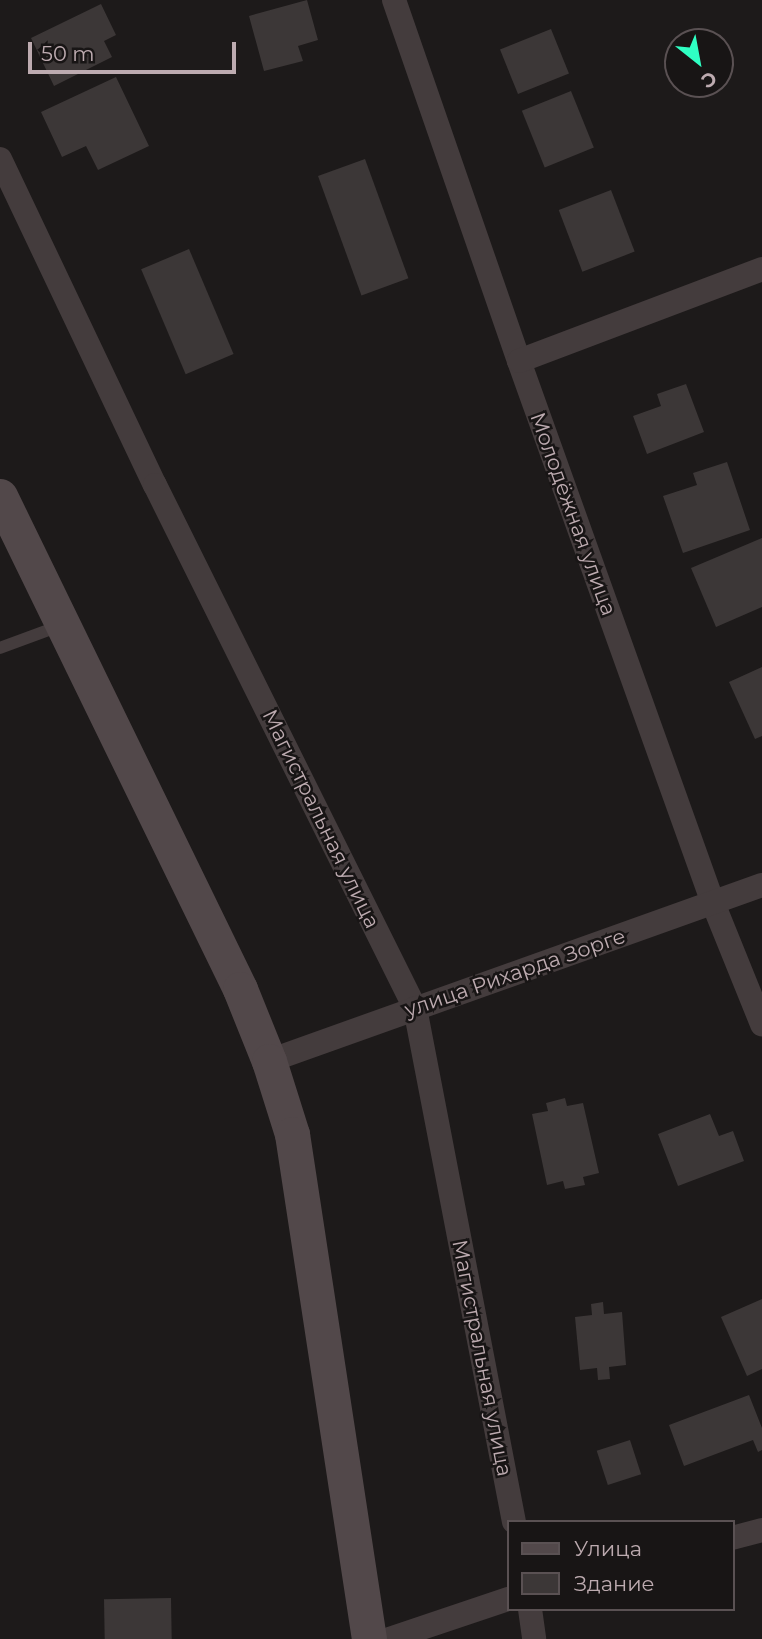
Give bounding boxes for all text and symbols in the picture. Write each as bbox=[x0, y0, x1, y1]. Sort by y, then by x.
scale bar bbox=[32, 28, 240, 72]
north arrow bbox=[664, 28, 734, 98]
text: 50 m bbox=[41, 41, 95, 66]
text: С bbox=[697, 66, 721, 93]
street label: Молодёжная улица bbox=[525, 409, 621, 619]
street label: Магистральная улица bbox=[257, 705, 385, 933]
street label: улица Рихарда Зорге bbox=[401, 923, 629, 1023]
street label: Магистральная улица bbox=[447, 1238, 517, 1478]
legend bbox=[506, 1520, 734, 1611]
text: Улица bbox=[574, 1536, 642, 1561]
text: Здание bbox=[574, 1571, 655, 1596]

